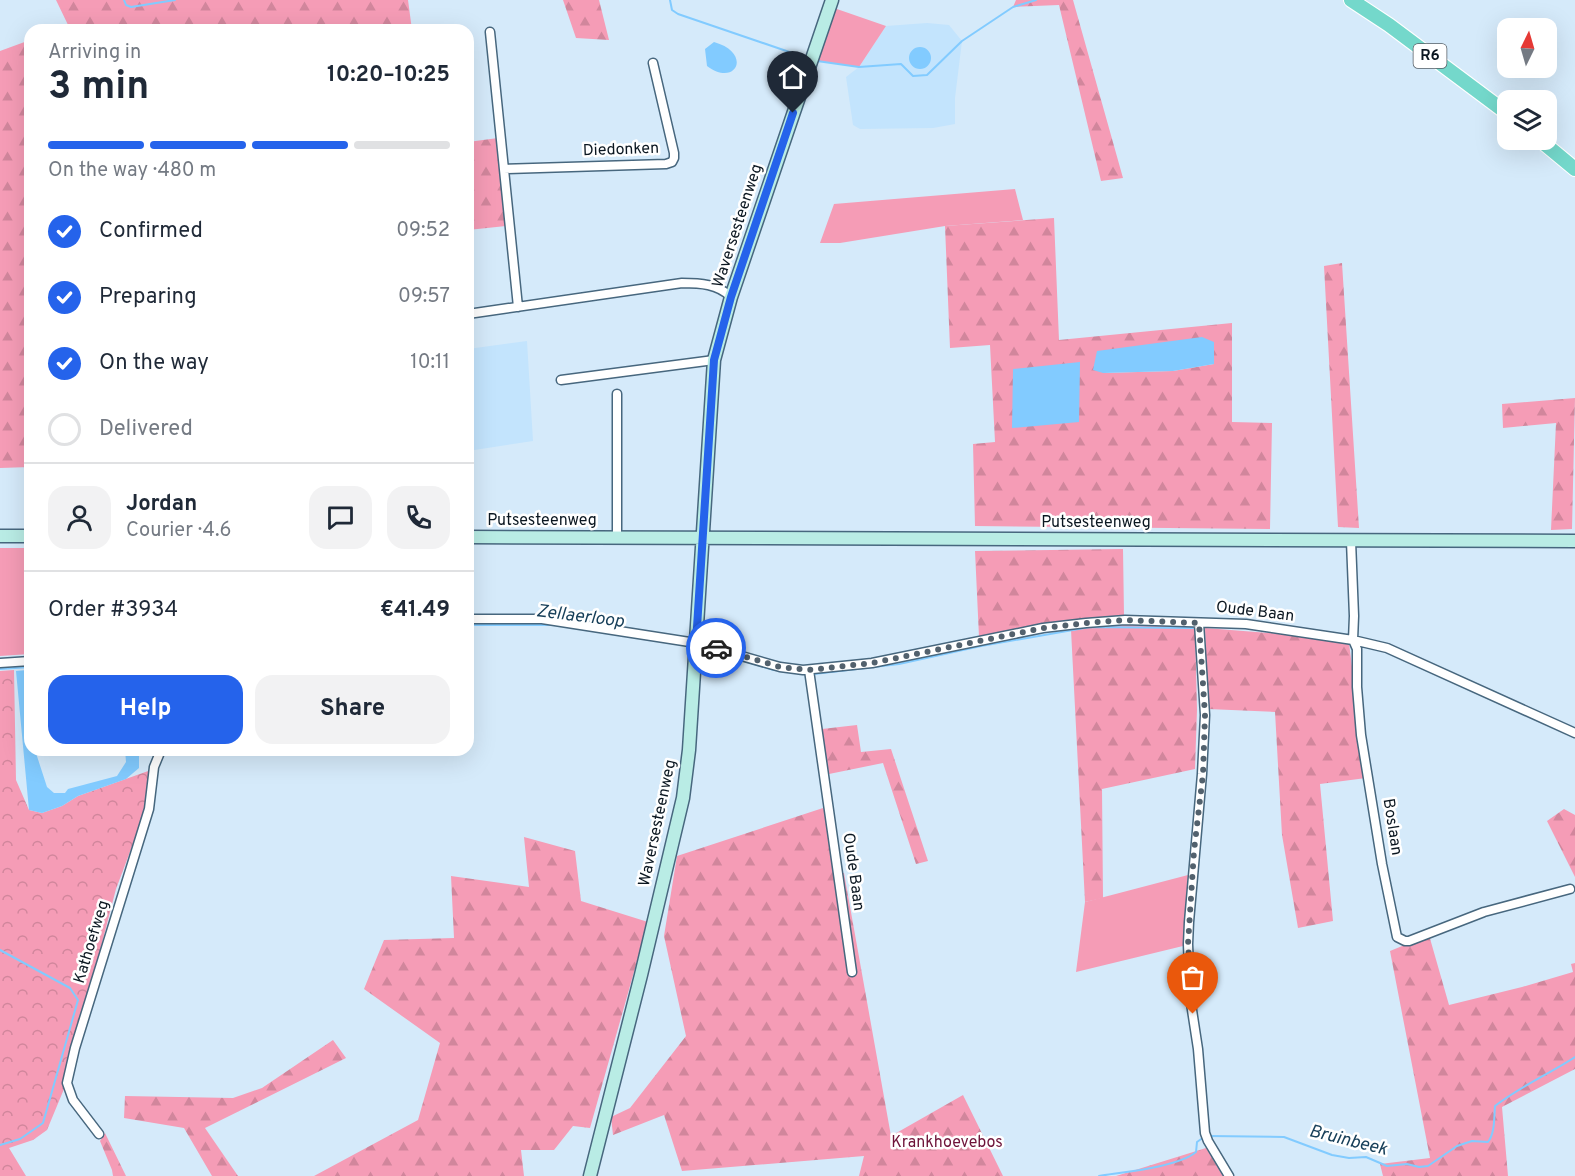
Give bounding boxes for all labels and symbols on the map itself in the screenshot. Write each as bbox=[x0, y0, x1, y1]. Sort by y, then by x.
north arrow bbox=[1497, 18, 1557, 78]
road number: R6 bbox=[1414, 44, 1446, 68]
pin bbox=[767, 51, 818, 113]
street label: Diedonken bbox=[582, 139, 660, 161]
street label: Waversesteenweg bbox=[709, 162, 767, 290]
street label: Putsesteenweg bbox=[487, 511, 597, 531]
street label: Putsesteenweg bbox=[1041, 513, 1151, 533]
street label: Oude Baan bbox=[1215, 597, 1295, 627]
water label: Zellaerloop bbox=[535, 600, 625, 634]
courier bbox=[686, 618, 746, 678]
street label: Waversesteenweg bbox=[635, 758, 681, 888]
street label: Boslaan bbox=[1378, 797, 1406, 857]
street label: Oude Baan bbox=[838, 832, 868, 912]
street label: Kathoefweg bbox=[70, 898, 114, 986]
pin bbox=[1167, 952, 1218, 1014]
water label: Bruinbeek bbox=[1307, 1120, 1390, 1162]
park label: Krankhoevebos bbox=[891, 1133, 1003, 1153]

